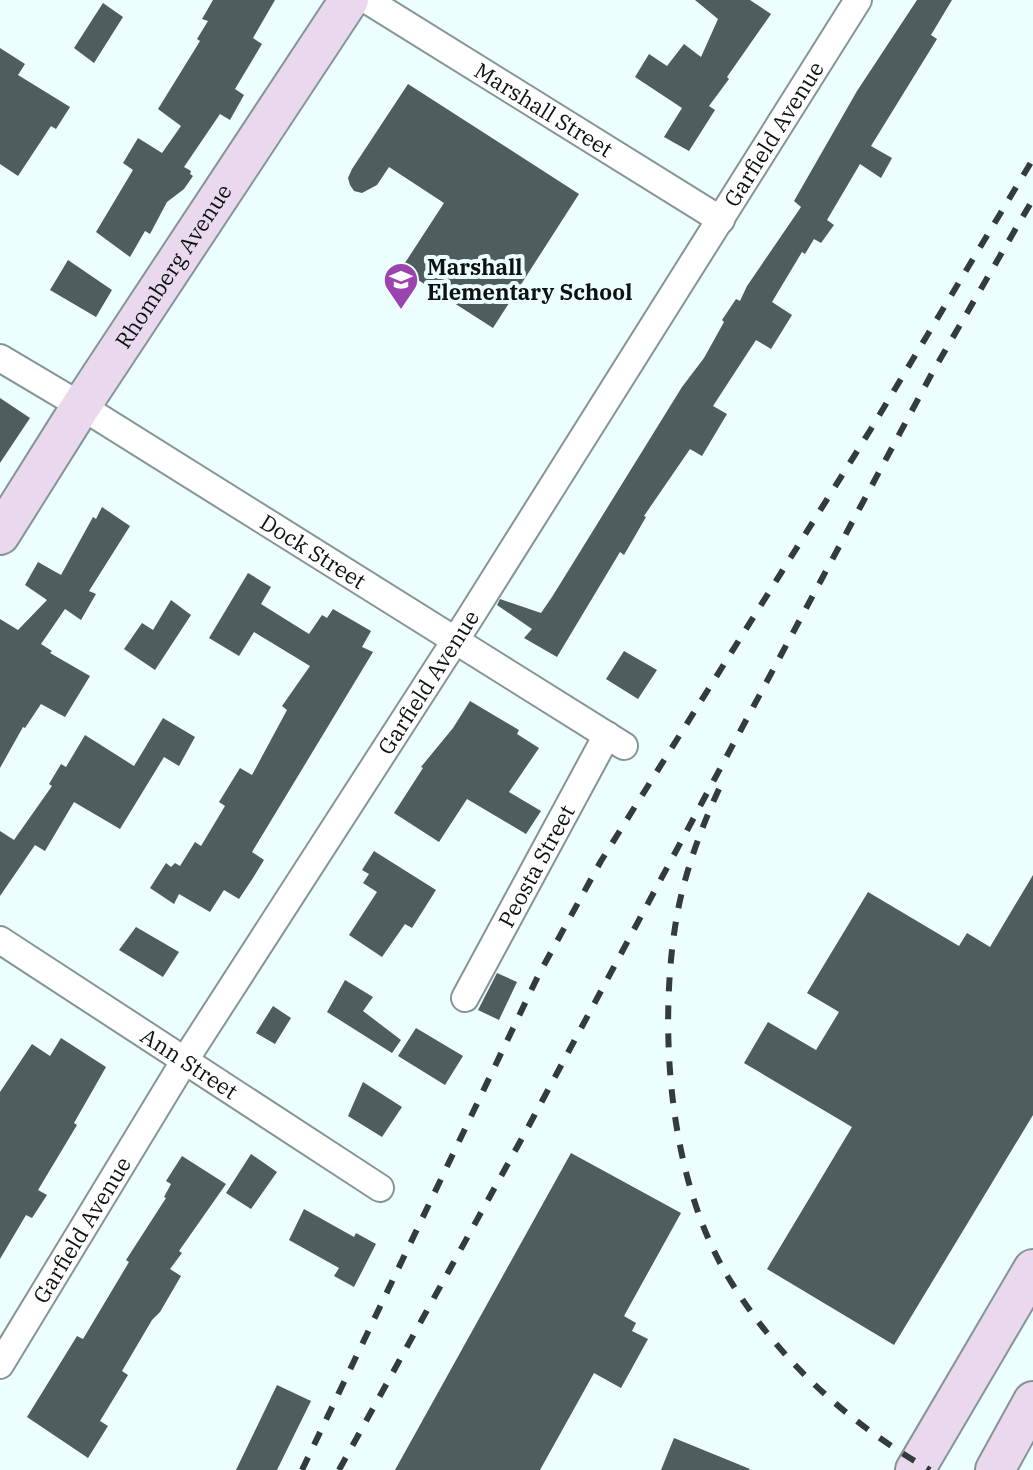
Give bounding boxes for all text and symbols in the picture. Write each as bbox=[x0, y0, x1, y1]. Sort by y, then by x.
street label: Marshall Street bbox=[469, 55, 619, 163]
street label: Garfield Avenue bbox=[717, 56, 830, 212]
street label: Rhomberg Avenue bbox=[108, 178, 238, 354]
place label: Marshall Elementary School bbox=[427, 252, 632, 306]
school or university icon: Marshall Elementary School bbox=[382, 261, 420, 311]
street label: Dock Street bbox=[255, 507, 372, 595]
street label: Garfield Avenue bbox=[371, 604, 485, 760]
street label: Peosta Street bbox=[491, 799, 581, 932]
street label: Ann Street bbox=[135, 1021, 244, 1105]
street label: Garfield Avenue bbox=[26, 1151, 137, 1308]

